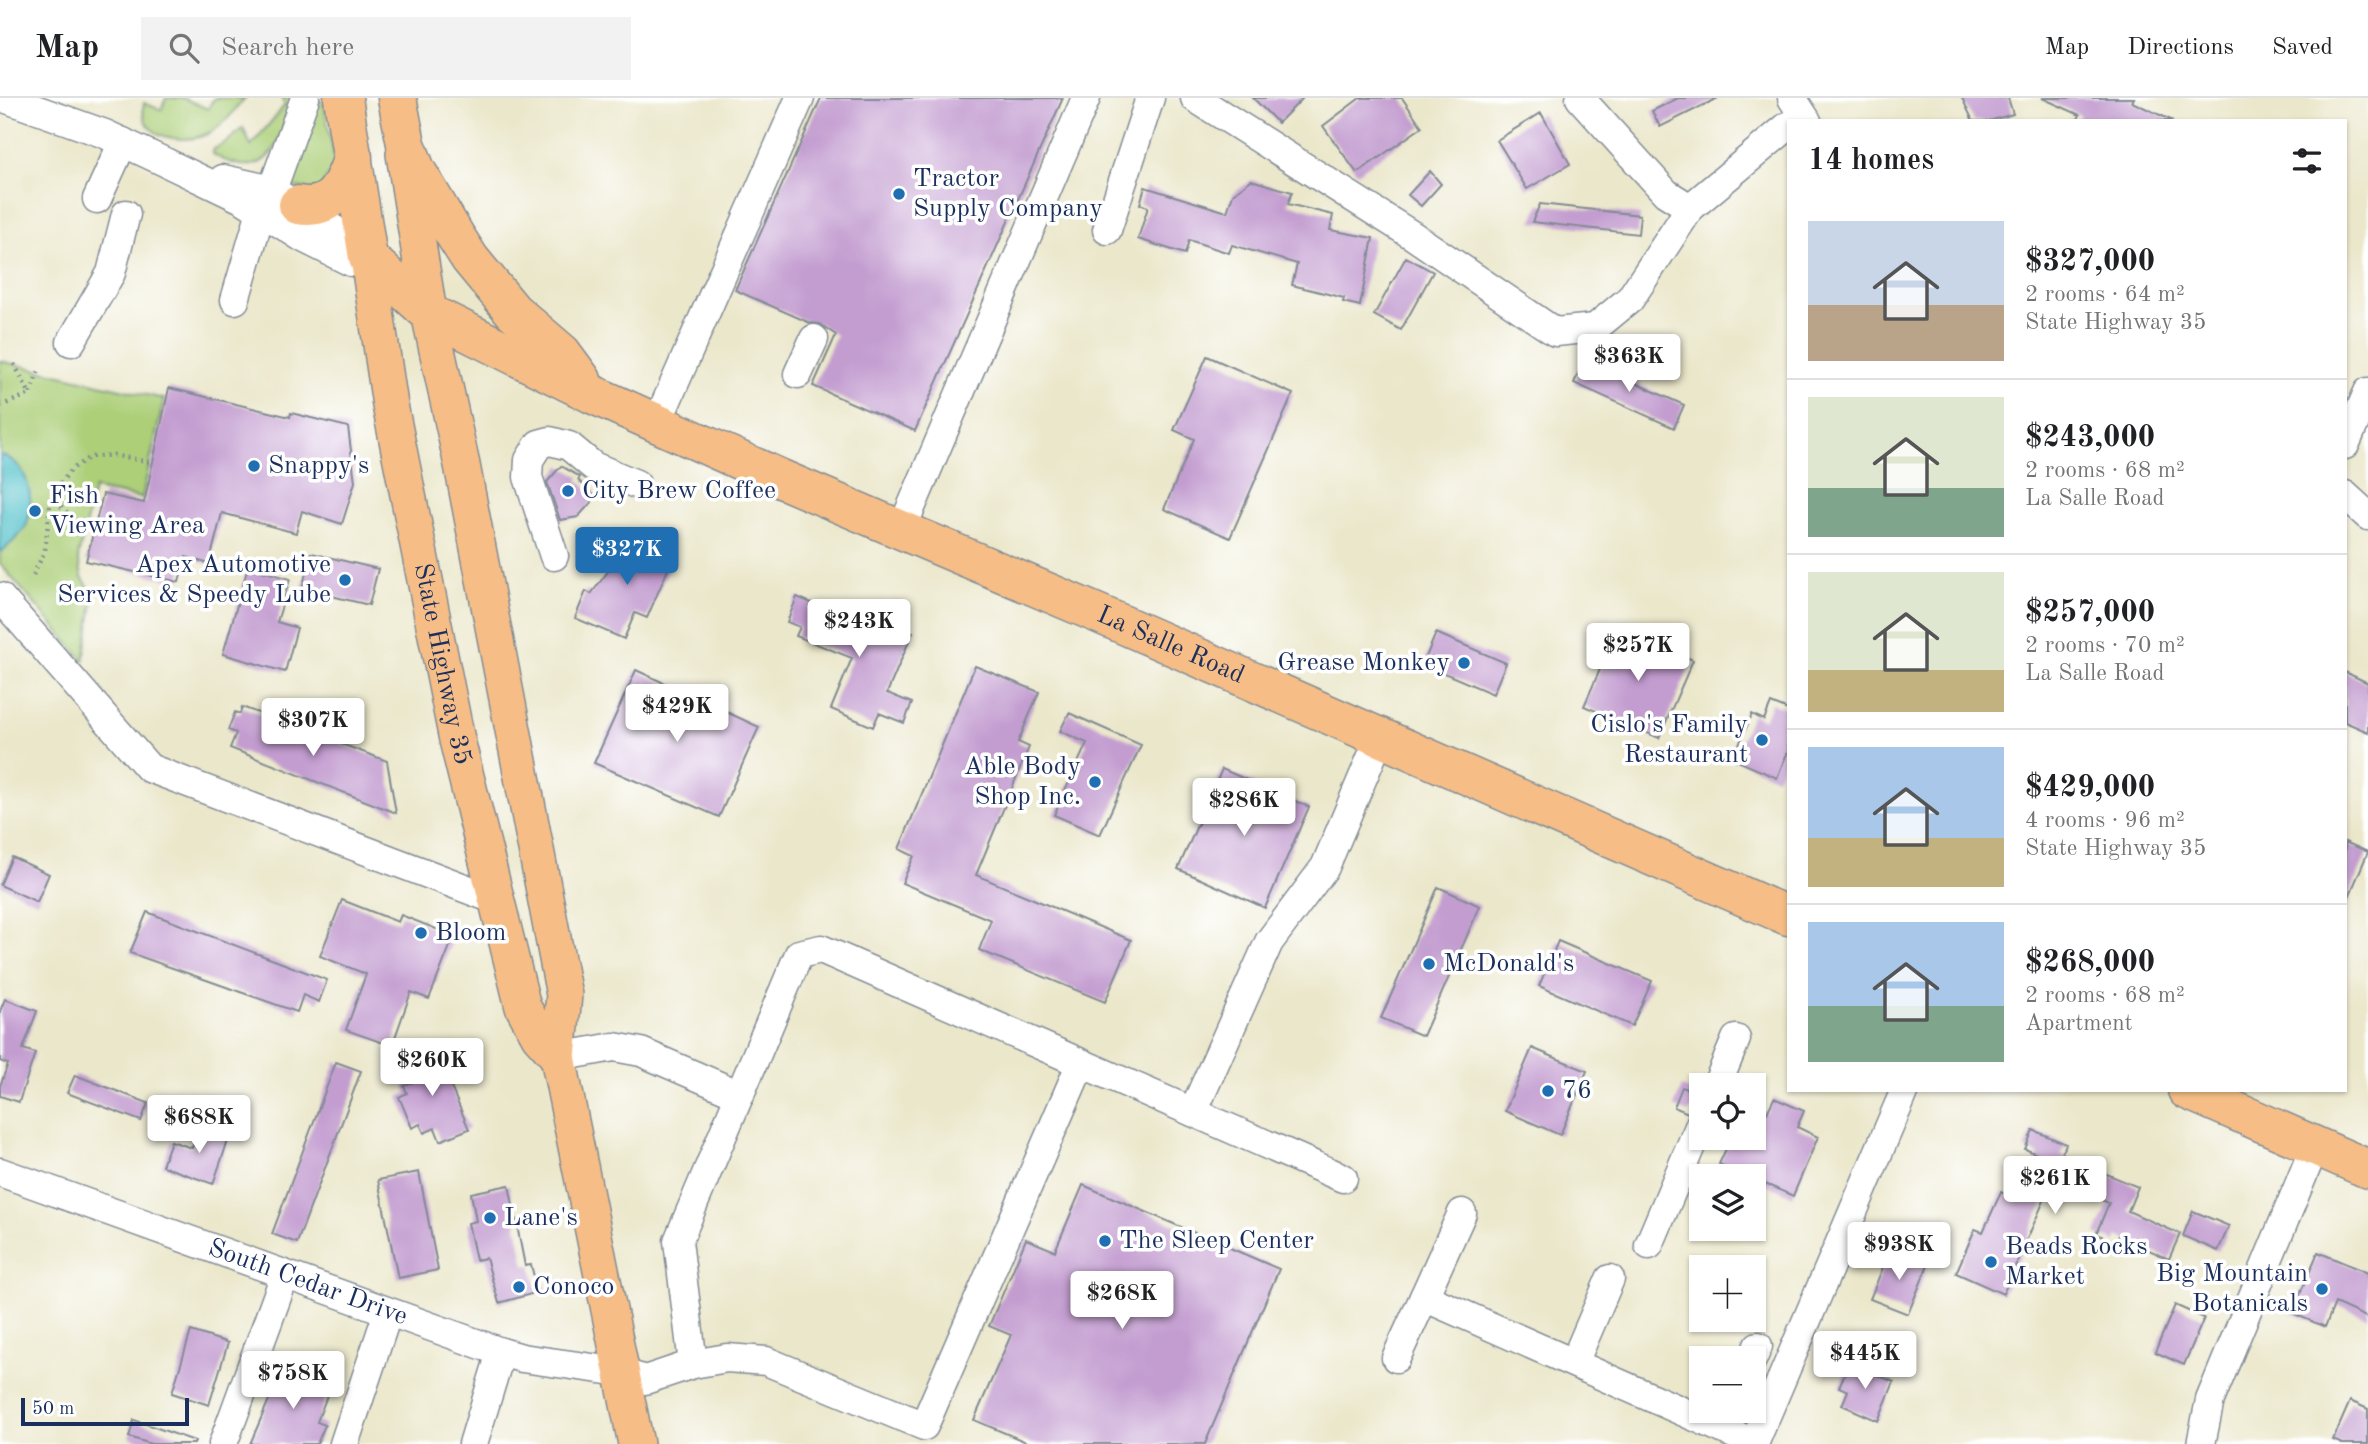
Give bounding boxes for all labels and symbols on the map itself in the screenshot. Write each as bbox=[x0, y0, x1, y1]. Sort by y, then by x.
place label: Tractor Supply Company bbox=[913, 166, 1103, 222]
marker: Tractor Supply Company bbox=[891, 186, 907, 202]
pin: $363K bbox=[1580, 334, 1678, 394]
place label: Snappy's bbox=[268, 453, 369, 479]
marker: Snappy's bbox=[246, 458, 262, 474]
place label: City Brew Coffee bbox=[582, 478, 776, 504]
place label: Fish Viewing Area bbox=[49, 483, 205, 539]
marker: City Brew Coffee bbox=[560, 483, 576, 499]
marker: Fish Viewing Area bbox=[27, 503, 43, 519]
pin: $327K bbox=[578, 528, 676, 587]
place label: Apex Automotive Services & Speedy Lube bbox=[57, 552, 331, 608]
street label: State Highway 35 bbox=[409, 561, 476, 768]
marker: Apex Automotive Services & Speedy Lube bbox=[337, 572, 353, 588]
pin: $243K bbox=[810, 600, 908, 659]
street label: La Salle Road bbox=[1093, 602, 1248, 689]
pin: $257K bbox=[1589, 624, 1687, 683]
place label: Grease Monkey bbox=[1277, 650, 1450, 676]
marker: Grease Monkey bbox=[1456, 655, 1472, 671]
pin: $429K bbox=[628, 684, 726, 744]
pin: $307K bbox=[264, 698, 362, 758]
place label: Cislo's Family Restaurant bbox=[1590, 712, 1748, 768]
marker: Cislo's Family Restaurant bbox=[1754, 732, 1770, 748]
place label: Able Body Shop Inc. bbox=[963, 754, 1081, 810]
marker: Able Body Shop Inc. bbox=[1087, 774, 1103, 790]
pin: $286K bbox=[1195, 778, 1293, 838]
place label: Bloom bbox=[435, 920, 506, 946]
marker: Bloom bbox=[413, 925, 429, 941]
place label: McDonald's bbox=[1443, 951, 1574, 977]
marker: McDonald's bbox=[1421, 956, 1437, 972]
pin: $260K bbox=[383, 1038, 481, 1098]
place label: 76 bbox=[1562, 1078, 1592, 1104]
marker: 76 bbox=[1540, 1083, 1556, 1099]
pin: $688K bbox=[150, 1096, 248, 1155]
pin: $261K bbox=[2006, 1156, 2104, 1216]
place label: Lane's bbox=[504, 1205, 578, 1231]
marker: Lane's bbox=[482, 1210, 498, 1226]
pin: $938K bbox=[1850, 1222, 1948, 1282]
place label: The Sleep Center bbox=[1119, 1228, 1314, 1254]
marker: The Sleep Center bbox=[1097, 1233, 1113, 1249]
place label: Beads Rocks Market bbox=[2005, 1234, 2148, 1290]
street label: South Cedar Drive bbox=[205, 1235, 411, 1330]
marker: Beads Rocks Market bbox=[1983, 1254, 1999, 1270]
place label: Big Mountain Botanicals bbox=[2156, 1261, 2308, 1317]
pin: $268K bbox=[1073, 1272, 1171, 1331]
place label: Conoco bbox=[533, 1274, 614, 1300]
marker: Conoco bbox=[511, 1279, 527, 1295]
marker: Big Mountain Botanicals bbox=[2314, 1281, 2330, 1297]
pin: $445K bbox=[1816, 1332, 1914, 1391]
pin: $758K bbox=[244, 1352, 342, 1411]
scale bar bbox=[21, 1395, 189, 1427]

